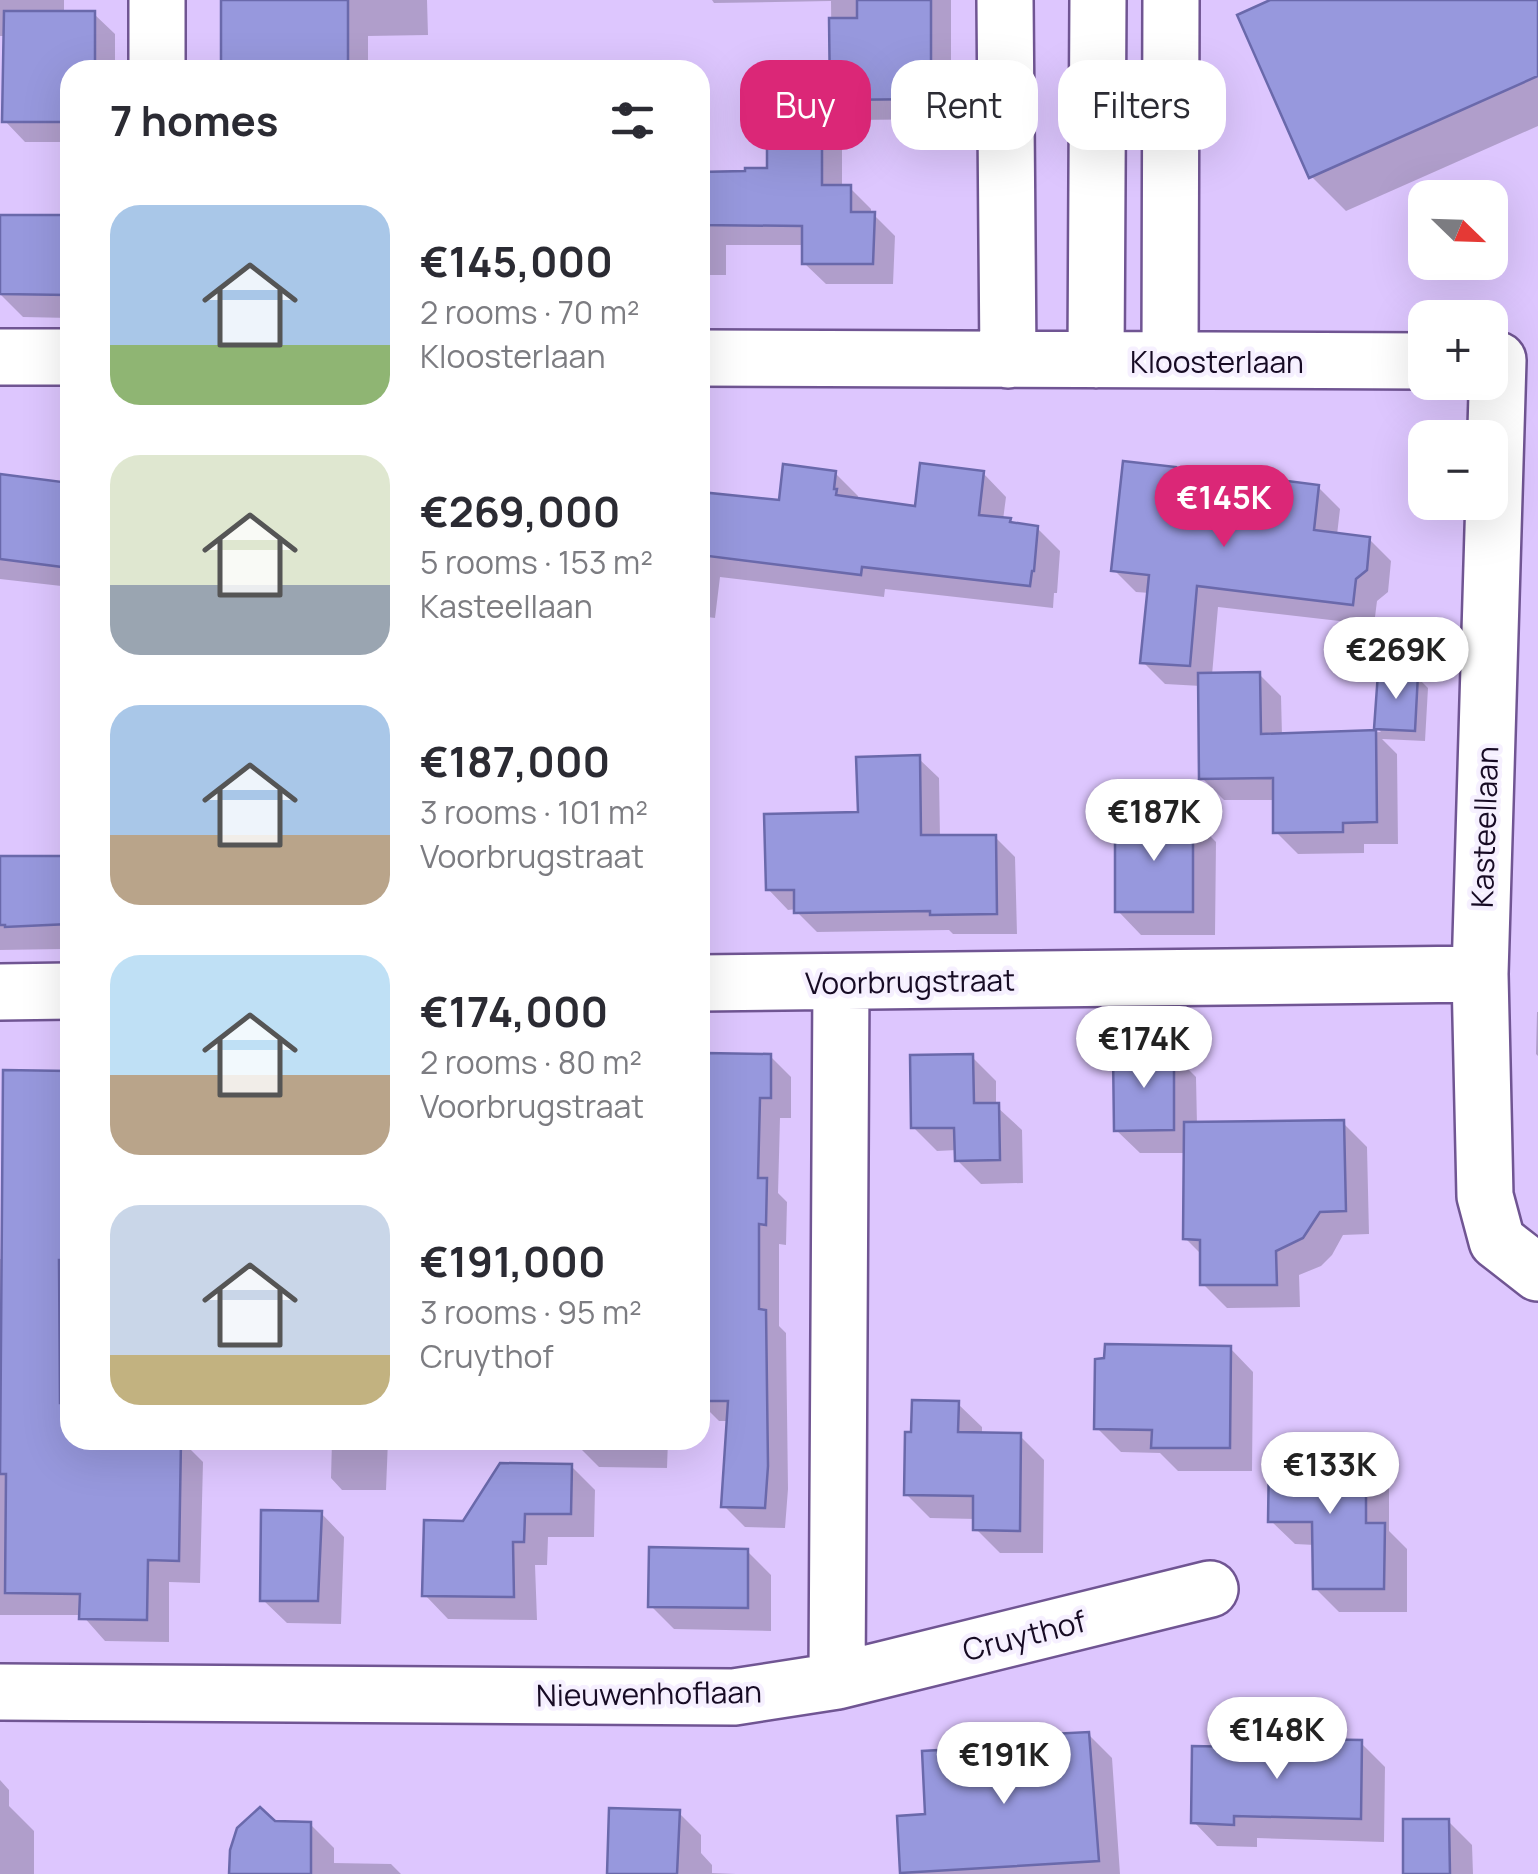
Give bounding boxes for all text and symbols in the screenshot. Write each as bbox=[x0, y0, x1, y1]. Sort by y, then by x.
chip: Buy bbox=[740, 60, 871, 150]
chip: Rent bbox=[891, 60, 1038, 150]
chip: Filters bbox=[1058, 60, 1226, 150]
text: 7 homes bbox=[110, 91, 278, 149]
icon: filters bbox=[605, 93, 660, 148]
north arrow bbox=[1408, 180, 1508, 280]
map controls bbox=[1408, 180, 1508, 520]
text: €145,000 bbox=[420, 232, 613, 290]
icon: home bbox=[190, 245, 310, 365]
text: 2 rooms · 70 m² bbox=[420, 290, 640, 334]
button: + bbox=[1408, 300, 1508, 400]
text: Kloosterlaan bbox=[420, 334, 605, 378]
street label: Kloosterlaan bbox=[1130, 341, 1304, 382]
button: − bbox=[1408, 420, 1508, 520]
pin: €145K bbox=[1154, 465, 1294, 550]
text: €145K bbox=[1177, 475, 1271, 519]
text: €269,000 bbox=[420, 482, 620, 540]
icon: home bbox=[190, 495, 310, 615]
text: 5 rooms · 153 m² bbox=[420, 540, 653, 584]
text: Kasteellaan bbox=[420, 584, 593, 628]
pin: €269K bbox=[1326, 617, 1466, 702]
text: €269K bbox=[1346, 627, 1446, 671]
text: €187,000 bbox=[420, 732, 610, 790]
icon: home bbox=[190, 745, 310, 865]
street label: Kasteellaan bbox=[1461, 745, 1507, 909]
pin: €187K bbox=[1084, 779, 1224, 864]
text: €187K bbox=[1107, 789, 1201, 833]
text: 3 rooms · 101 m² bbox=[420, 790, 648, 834]
text: Voorbrugstraat bbox=[420, 834, 644, 878]
street label: Voorbrugstraat bbox=[805, 959, 1015, 1003]
text: €174,000 bbox=[420, 982, 608, 1040]
icon: home bbox=[190, 995, 310, 1115]
pin: €174K bbox=[1074, 1006, 1214, 1091]
text: €174K bbox=[1098, 1016, 1190, 1060]
text: 2 rooms · 80 m² bbox=[420, 1040, 642, 1084]
text: Voorbrugstraat bbox=[420, 1084, 644, 1128]
text: €191,000 bbox=[420, 1232, 606, 1290]
icon: home bbox=[190, 1245, 310, 1365]
text: 3 rooms · 95 m² bbox=[420, 1290, 642, 1334]
text: Cruythof bbox=[420, 1334, 554, 1378]
pin: €133K bbox=[1260, 1432, 1400, 1517]
text: €133K bbox=[1283, 1442, 1377, 1486]
street label: Cruythof bbox=[958, 1600, 1090, 1670]
street label: Nieuwenhoflaan bbox=[536, 1671, 762, 1715]
pin: €148K bbox=[1207, 1697, 1347, 1782]
text: €148K bbox=[1229, 1707, 1325, 1751]
pin: €191K bbox=[934, 1722, 1074, 1807]
text: €191K bbox=[959, 1732, 1049, 1776]

